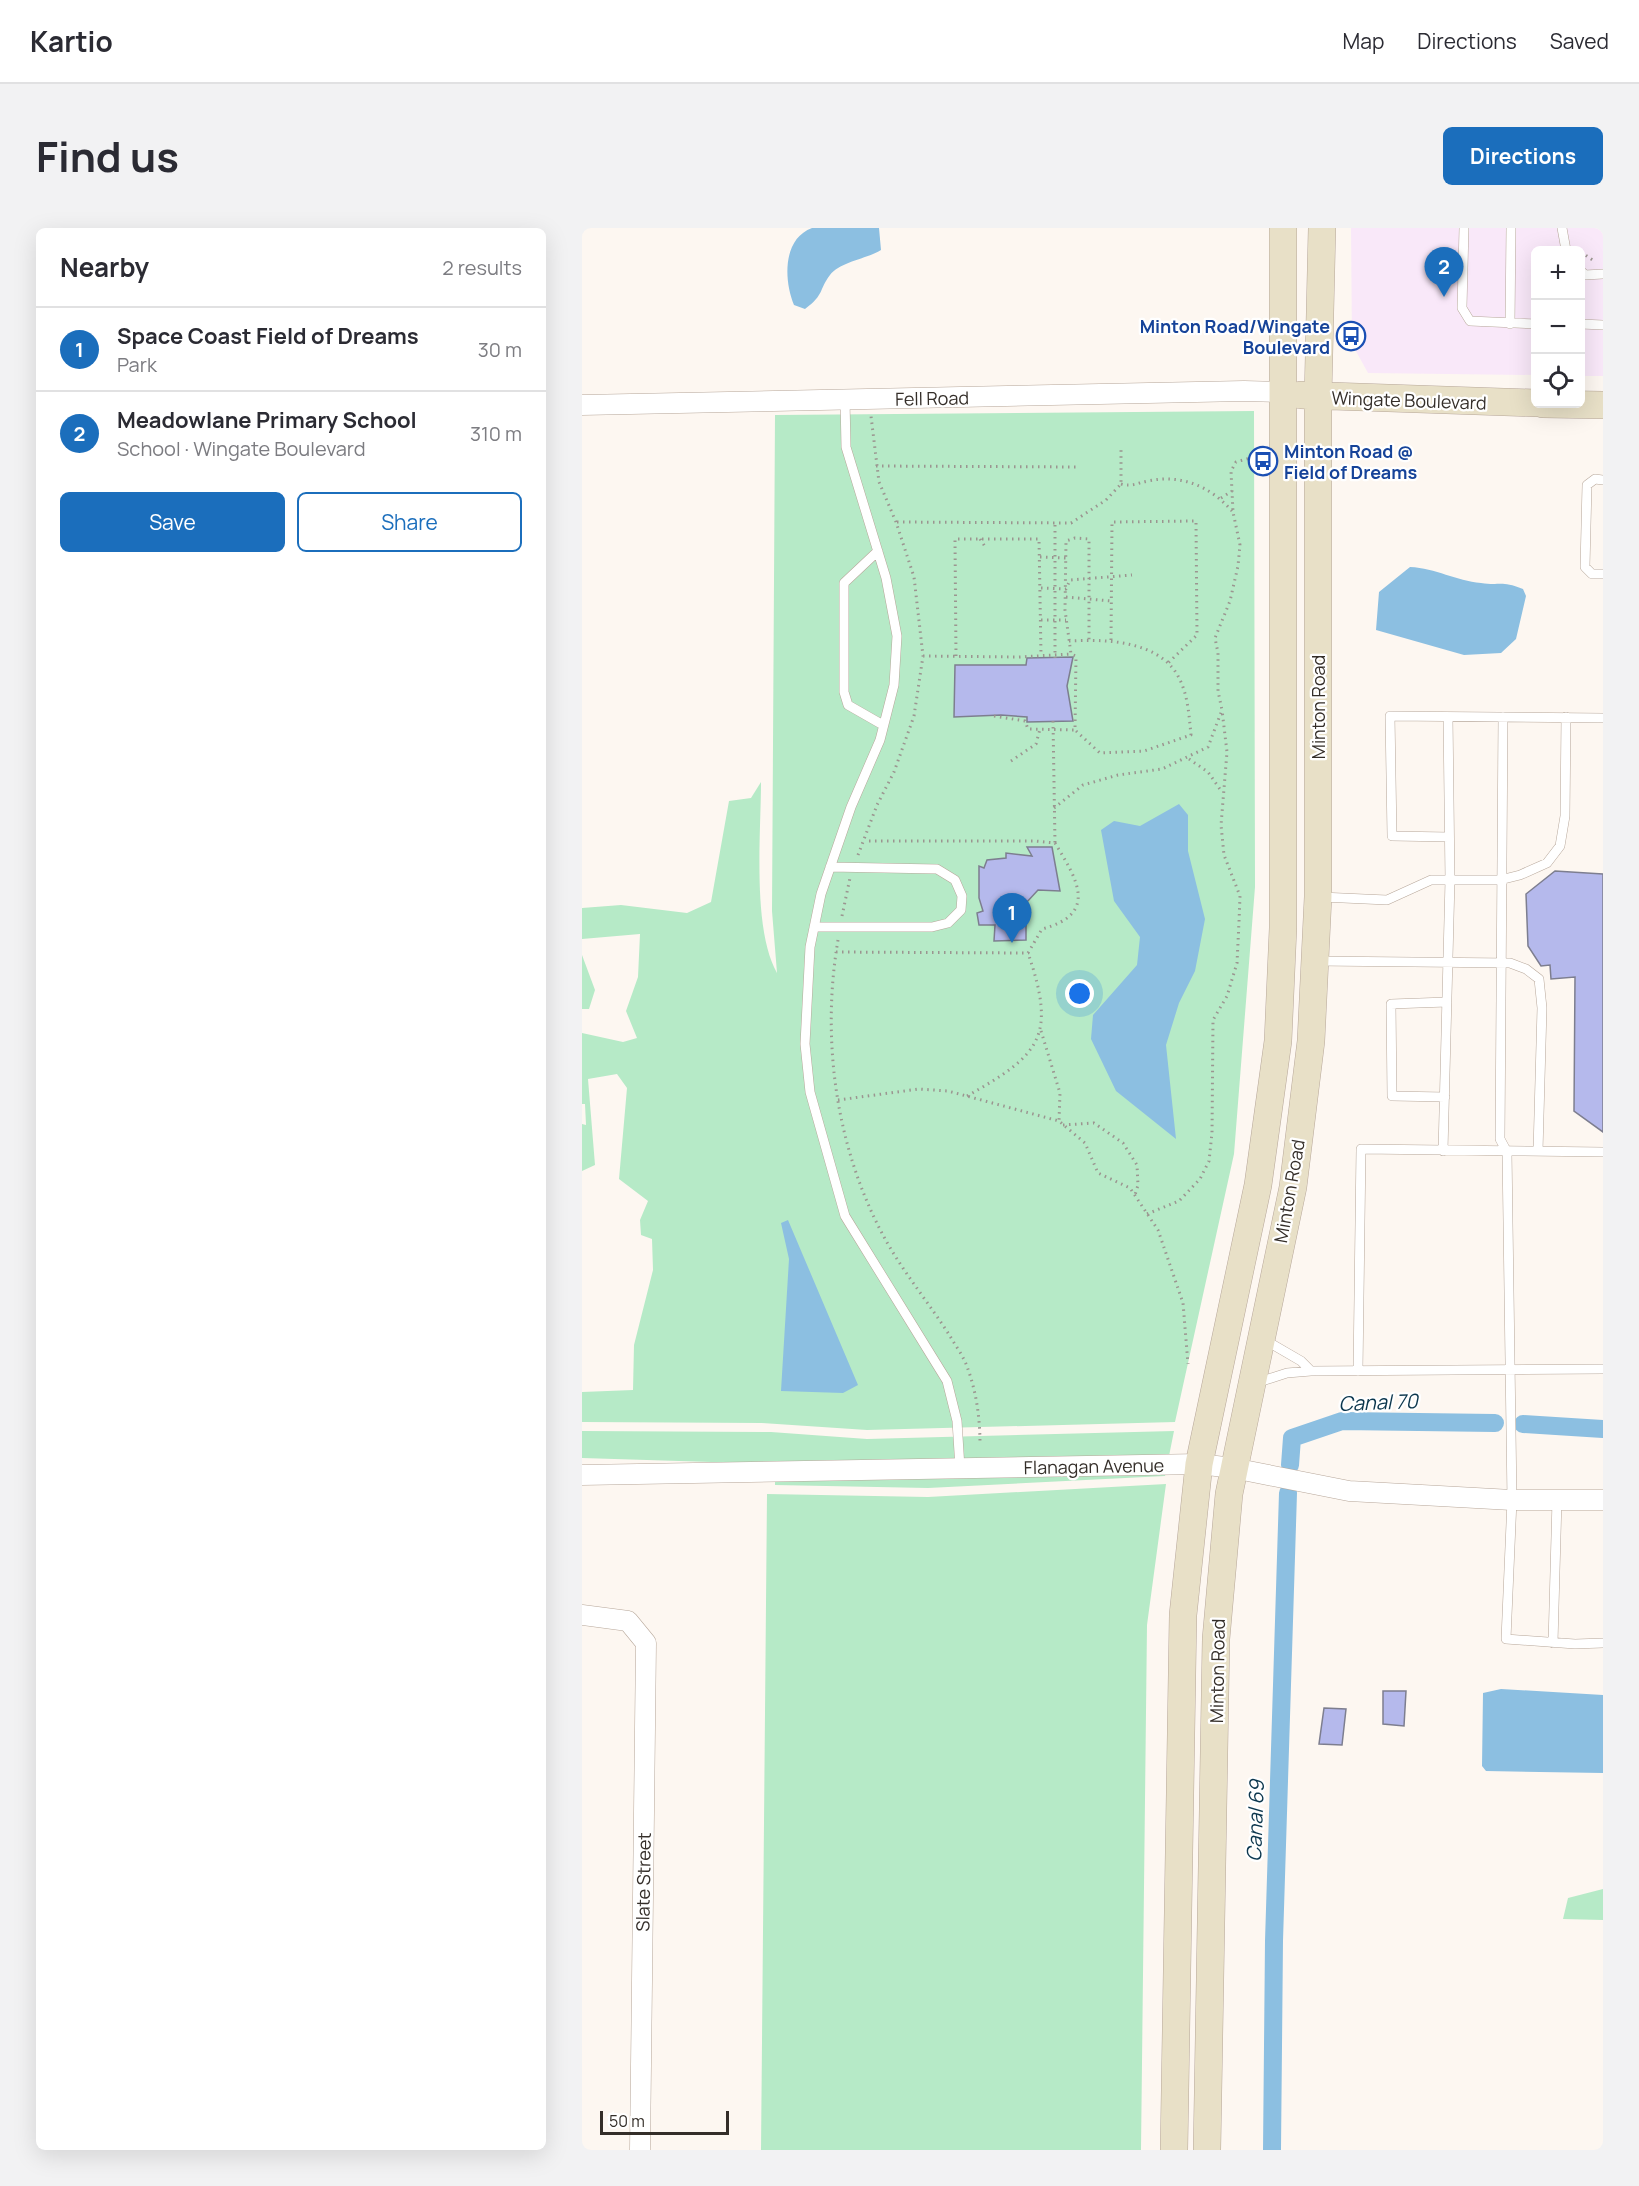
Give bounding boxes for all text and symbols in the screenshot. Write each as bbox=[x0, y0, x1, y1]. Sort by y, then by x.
text: Kartio bbox=[30, 22, 113, 60]
text: Map bbox=[1343, 27, 1384, 55]
text: Directions bbox=[1417, 27, 1517, 55]
text: Saved bbox=[1550, 27, 1609, 55]
text: Find us bbox=[36, 127, 179, 185]
button: Directions bbox=[1443, 127, 1603, 185]
map controls bbox=[1531, 246, 1585, 408]
button: + bbox=[1531, 246, 1585, 300]
pin: 2 bbox=[1424, 248, 1464, 297]
text: Nearby bbox=[60, 249, 149, 285]
text: 2 results bbox=[442, 254, 522, 281]
button: − bbox=[1531, 300, 1585, 354]
place label: Minton Road/Wingate Boulevard bbox=[1140, 314, 1330, 359]
bus stop icon: Minton Road/Wingate Boulevard bbox=[1335, 320, 1367, 352]
text: Space Coast Field of Dreams bbox=[117, 321, 419, 351]
text: 1 bbox=[75, 336, 84, 363]
text: 30 m bbox=[478, 336, 522, 363]
text: Park bbox=[117, 351, 157, 378]
button: locate bbox=[1531, 354, 1585, 408]
street label: Fell Road bbox=[895, 385, 969, 411]
street label: Wingate Boulevard bbox=[1331, 385, 1487, 415]
text: Meadowlane Primary School bbox=[117, 405, 417, 435]
text: 2 bbox=[74, 420, 85, 447]
text: 310 m bbox=[470, 420, 522, 447]
text: School · Wingate Boulevard bbox=[117, 435, 366, 462]
place label: Minton Road @ Field of Dreams bbox=[1284, 439, 1417, 484]
bus stop icon: Minton Road @ Field of Dreams bbox=[1247, 445, 1279, 477]
button: Save bbox=[60, 492, 285, 552]
button: Share bbox=[297, 492, 522, 552]
street label: Minton Road bbox=[1306, 655, 1330, 759]
pin: 1 bbox=[992, 894, 1032, 943]
your location bbox=[1065, 979, 1094, 1008]
street label: Minton Road bbox=[1268, 1137, 1310, 1245]
water label: Canal 70 bbox=[1338, 1387, 1420, 1417]
street label: Flanagan Avenue bbox=[1024, 1453, 1164, 1479]
street label: Minton Road bbox=[1204, 1619, 1230, 1723]
water label: Canal 69 bbox=[1240, 1778, 1270, 1862]
street label: Slate Street bbox=[630, 1832, 656, 1932]
scale bar bbox=[600, 2108, 729, 2136]
text: 50 m bbox=[609, 2110, 645, 2132]

